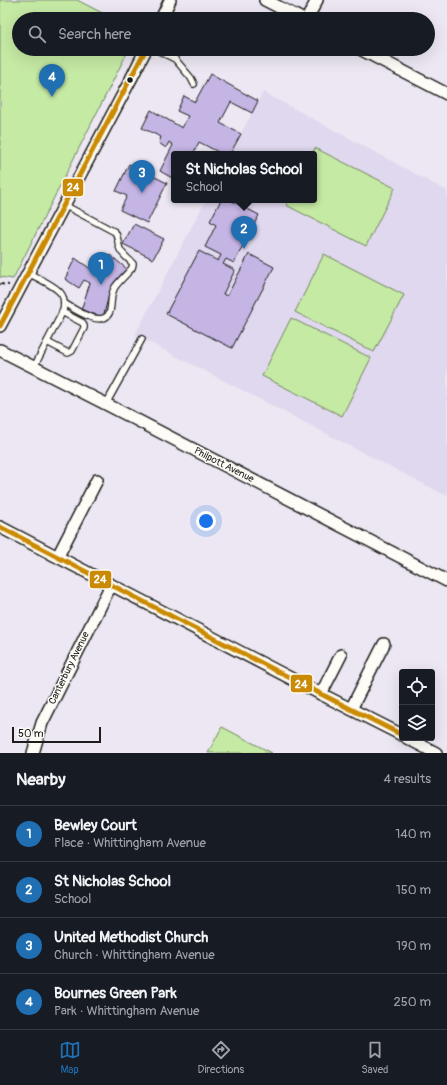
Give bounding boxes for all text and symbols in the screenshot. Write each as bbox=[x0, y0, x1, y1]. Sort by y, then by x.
search box bbox=[12, 12, 435, 56]
icon: search bbox=[26, 23, 48, 45]
text: Search here bbox=[58, 25, 131, 44]
pin: 4 bbox=[39, 64, 65, 97]
unlabelled marker bbox=[125, 75, 135, 85]
popup bbox=[171, 151, 317, 203]
pin: 3 bbox=[129, 160, 155, 193]
text: St Nicholas School bbox=[185, 160, 303, 179]
line badge: 24 bbox=[62, 178, 84, 197]
text: School bbox=[185, 179, 223, 195]
text: 24 bbox=[67, 181, 80, 194]
pin: 2 bbox=[231, 216, 257, 249]
pin: 1 bbox=[88, 252, 114, 285]
street label: Philpott Avenue bbox=[192, 445, 256, 485]
your location bbox=[196, 511, 216, 531]
line badge: 24 bbox=[89, 570, 112, 589]
text: 24 bbox=[94, 573, 107, 586]
street label: Canterbury Avenue bbox=[46, 630, 92, 706]
map controls bbox=[399, 669, 435, 741]
button: locate bbox=[399, 669, 435, 705]
line badge: 24 bbox=[290, 674, 313, 693]
text: 24 bbox=[295, 678, 308, 691]
button: layers bbox=[399, 705, 435, 741]
scale bar bbox=[12, 725, 101, 744]
text: 50 m bbox=[18, 727, 44, 740]
text: Nearby bbox=[16, 769, 65, 790]
text: 4 results bbox=[384, 771, 431, 787]
text: Bewley Court bbox=[54, 816, 137, 835]
text: 1 bbox=[26, 826, 32, 842]
text: 140 m bbox=[395, 826, 431, 842]
text: Place · Whittingham Avenue bbox=[54, 835, 206, 851]
text: St Nicholas School bbox=[54, 872, 171, 891]
text: 2 bbox=[25, 882, 33, 898]
text: 150 m bbox=[396, 882, 431, 898]
text: School bbox=[54, 891, 91, 907]
text: United Methodist Church bbox=[54, 928, 208, 947]
text: 3 bbox=[25, 938, 33, 954]
text: 190 m bbox=[396, 938, 431, 954]
text: Church · Whittingham Avenue bbox=[54, 947, 215, 963]
text: Bournes Green Park bbox=[54, 984, 177, 1003]
text: 4 bbox=[25, 994, 33, 1010]
text: 250 m bbox=[393, 994, 431, 1010]
text: Park · Whittingham Avenue bbox=[54, 1003, 199, 1019]
tab: Map bbox=[59, 1039, 81, 1076]
tab: Directions bbox=[198, 1039, 244, 1076]
tab: Saved bbox=[361, 1039, 388, 1076]

